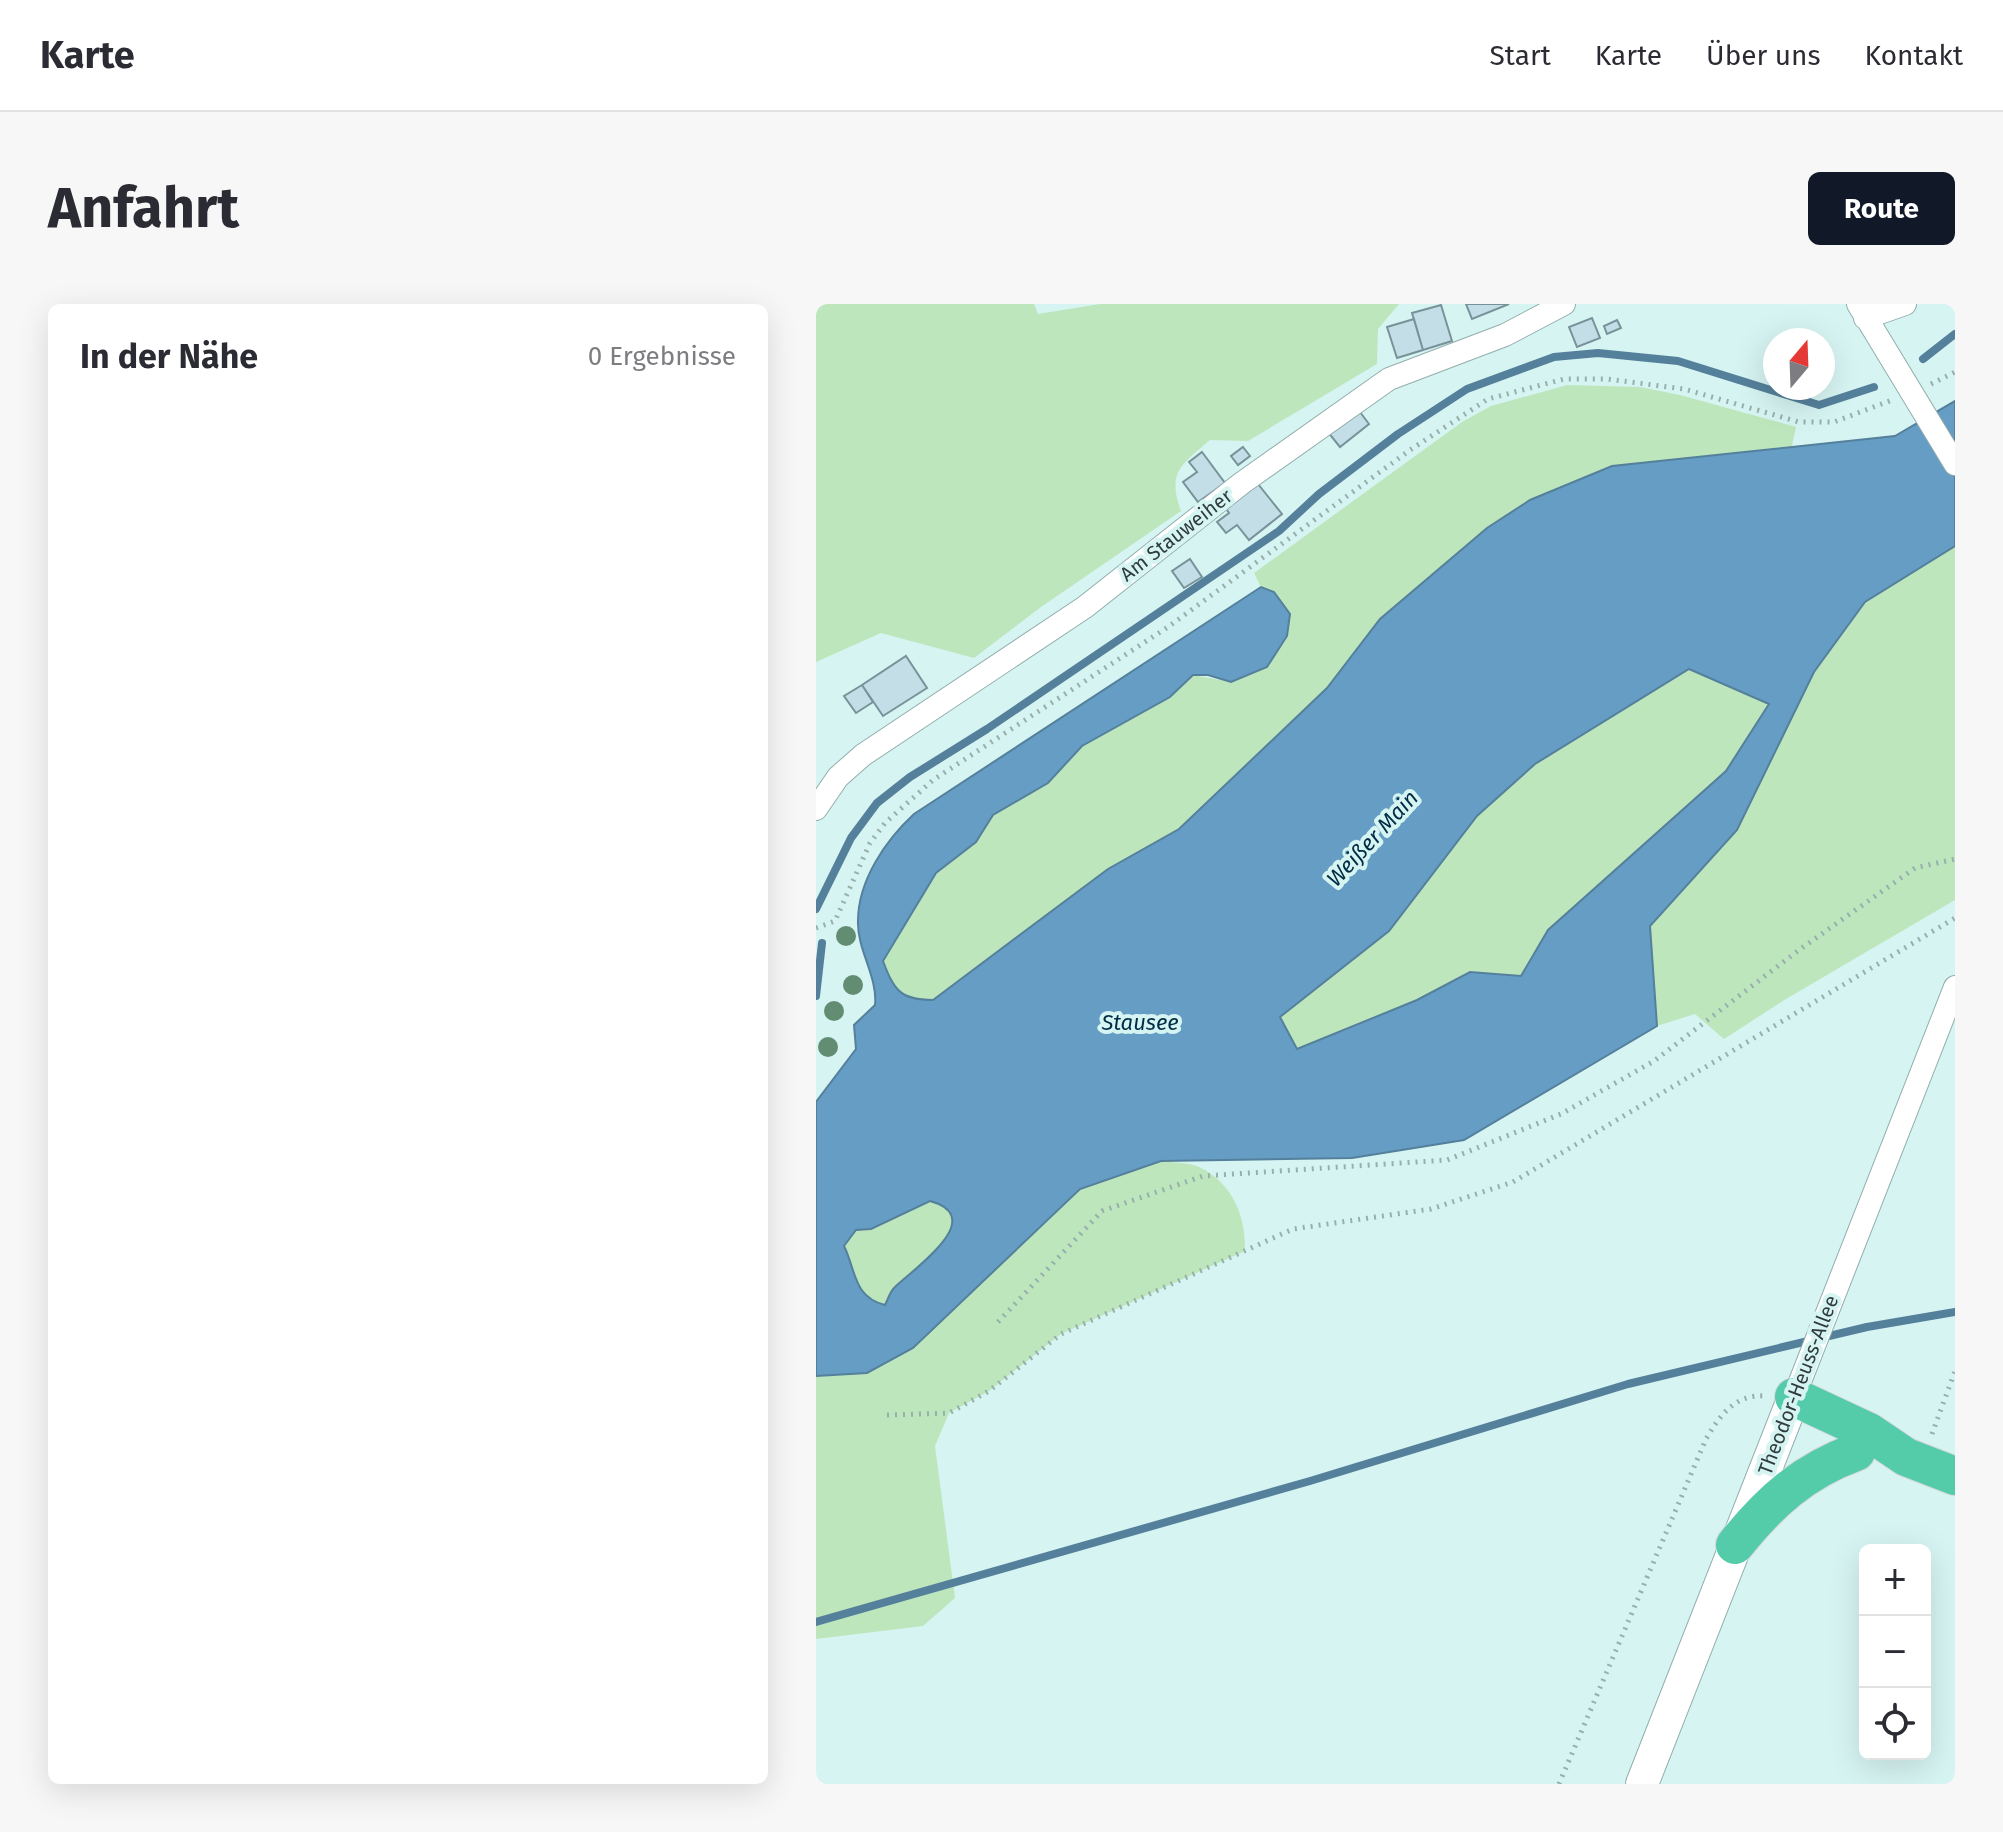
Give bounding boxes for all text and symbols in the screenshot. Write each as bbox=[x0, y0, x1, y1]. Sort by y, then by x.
text: Karte bbox=[40, 32, 135, 78]
text: Start bbox=[1489, 39, 1551, 72]
text: Karte bbox=[1595, 39, 1662, 72]
text: Über uns bbox=[1706, 39, 1821, 72]
text: Kontakt bbox=[1865, 39, 1963, 72]
button: Route bbox=[1808, 172, 1955, 245]
text: Anfahrt bbox=[48, 175, 239, 242]
north arrow bbox=[1763, 328, 1835, 400]
text: In der Nähe bbox=[80, 336, 258, 377]
text: 0 Ergebnisse bbox=[588, 341, 736, 372]
street label: Am Stauweiher bbox=[1115, 484, 1237, 586]
water label: Weißer Main bbox=[1321, 784, 1424, 892]
water label: Stausee bbox=[1100, 1009, 1179, 1036]
street label: Theodor-Heuss-Allee bbox=[1753, 1292, 1843, 1478]
map controls bbox=[1859, 1544, 1931, 1760]
button: + bbox=[1859, 1544, 1931, 1616]
button: − bbox=[1859, 1616, 1931, 1688]
button: locate bbox=[1859, 1688, 1931, 1760]

